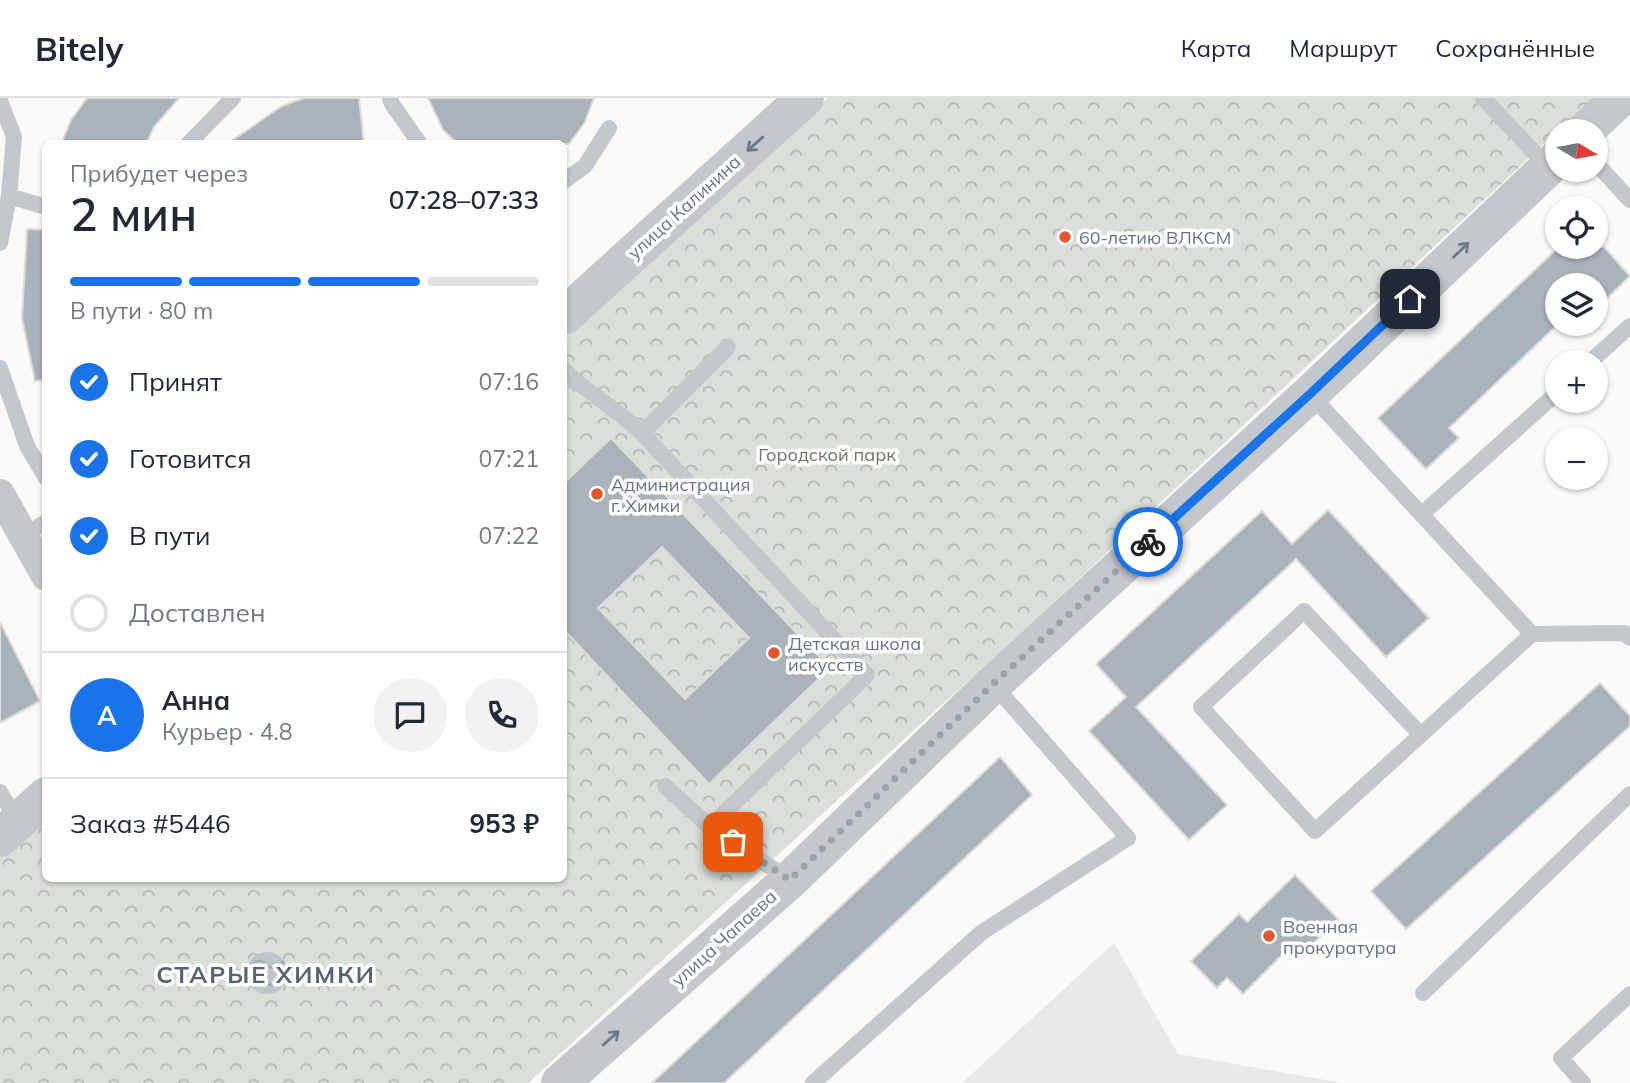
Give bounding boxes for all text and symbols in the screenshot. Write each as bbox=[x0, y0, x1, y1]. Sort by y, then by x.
text: Bitely bbox=[35, 28, 123, 69]
text: Карта bbox=[1181, 33, 1251, 63]
text: Маршрут bbox=[1289, 33, 1397, 63]
text: Сохранённые bbox=[1435, 33, 1595, 63]
north arrow bbox=[1545, 119, 1608, 182]
map controls bbox=[1545, 119, 1608, 490]
one-way arrow bbox=[747, 135, 764, 152]
street label: улица Калинина bbox=[623, 150, 745, 264]
text: Прибудет через bbox=[70, 159, 248, 188]
text: 07:28–07:33 bbox=[389, 183, 539, 216]
text: 2 мин bbox=[70, 185, 197, 243]
button: locate bbox=[1545, 196, 1608, 259]
place label: 60-летию ВЛКСМ bbox=[1079, 226, 1231, 249]
marker: 60-летию ВЛКСМ bbox=[1057, 229, 1073, 245]
one-way arrow bbox=[1452, 242, 1469, 259]
pin bbox=[1380, 269, 1440, 329]
button: layers bbox=[1545, 273, 1608, 336]
icon: home bbox=[1391, 280, 1429, 318]
text: В пути · 80 m bbox=[70, 296, 213, 325]
button: + bbox=[1545, 350, 1608, 413]
icon: check bbox=[70, 363, 108, 401]
text: Принят bbox=[129, 365, 222, 398]
text: 07:16 bbox=[479, 367, 539, 396]
button: − bbox=[1545, 427, 1608, 490]
icon: check bbox=[70, 440, 108, 478]
text: Готовится bbox=[129, 442, 252, 475]
park label: Городской парк bbox=[758, 443, 896, 466]
text: 07:21 bbox=[479, 444, 539, 473]
place label: Администрация г. Химки bbox=[611, 473, 750, 517]
marker: Администрация г. Химки bbox=[589, 486, 605, 502]
courier bbox=[1113, 507, 1183, 577]
icon: check bbox=[70, 517, 108, 555]
text: В пути bbox=[129, 519, 210, 552]
text: 07:22 bbox=[479, 521, 539, 550]
icon: bike bbox=[1129, 523, 1167, 561]
text: Доставлен bbox=[129, 596, 266, 629]
place label: Детская школа искусств bbox=[788, 632, 921, 676]
marker: Детская школа искусств bbox=[766, 645, 782, 661]
button: chat bbox=[373, 678, 447, 752]
button: phone bbox=[465, 678, 539, 752]
text: Анна bbox=[162, 684, 230, 717]
text: А bbox=[97, 699, 117, 732]
text: Курьер · 4.8 bbox=[162, 717, 293, 746]
text: Заказ #5446 bbox=[70, 807, 231, 840]
text: 953 ₽ bbox=[469, 807, 539, 840]
pin bbox=[703, 812, 763, 872]
icon: bag bbox=[714, 823, 752, 861]
street label: улица Чапаева bbox=[667, 885, 781, 991]
place label: Военная прокуратура bbox=[1283, 915, 1396, 959]
marker: Военная прокуратура bbox=[1261, 928, 1277, 944]
district label: СТАРЫЕ ХИМКИ bbox=[156, 959, 376, 989]
one-way arrow bbox=[602, 1030, 620, 1046]

